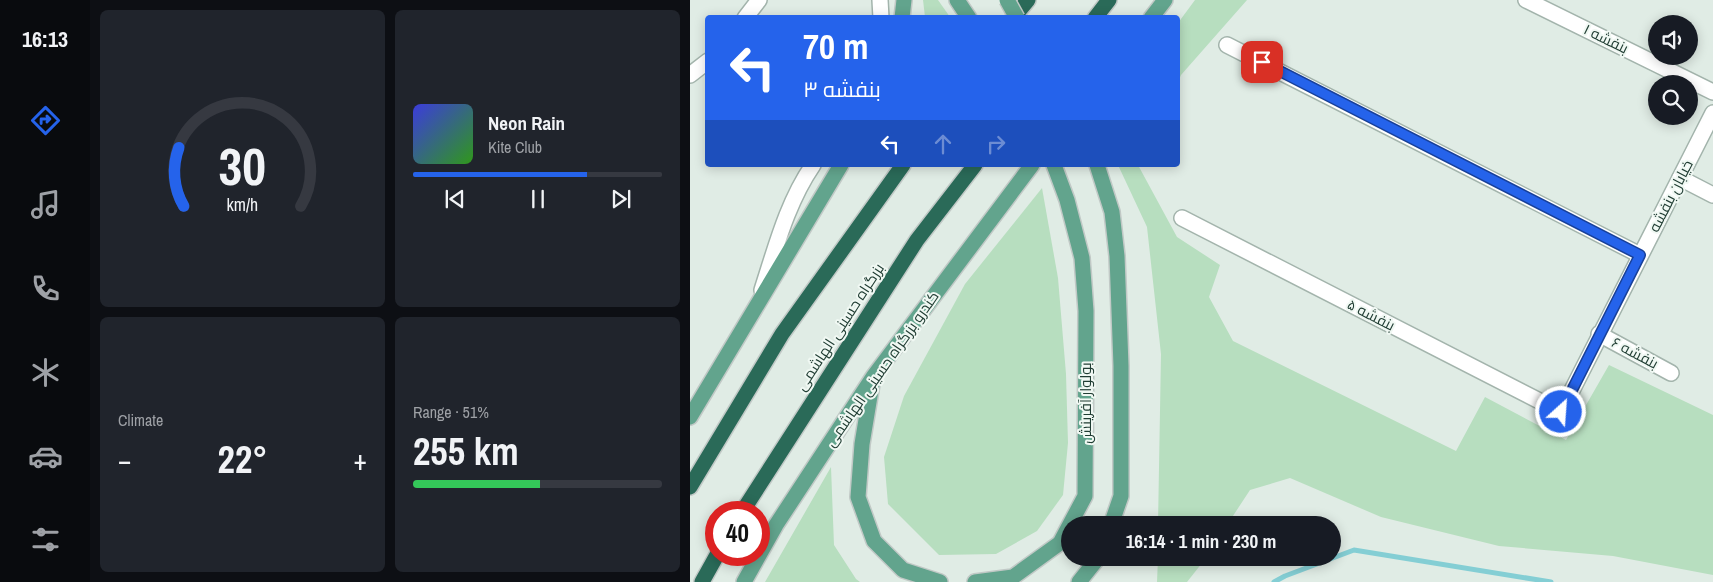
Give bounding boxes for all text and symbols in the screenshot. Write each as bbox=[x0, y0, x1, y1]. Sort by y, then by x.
map controls bbox=[1648, 15, 1698, 125]
button: sound bbox=[1648, 15, 1698, 65]
street label: بنفشه ۱ bbox=[1580, 19, 1632, 58]
text: 70 m bbox=[803, 23, 868, 70]
text: 16:13 bbox=[22, 24, 68, 54]
icon: left bbox=[720, 35, 785, 100]
pin bbox=[1241, 41, 1283, 83]
icon: arrive bbox=[1248, 48, 1276, 76]
text: بنفشه ۳ bbox=[803, 74, 881, 104]
button: search bbox=[1648, 75, 1698, 125]
icon: directions bbox=[28, 103, 63, 138]
text: Neon Rain bbox=[488, 110, 565, 136]
icon: left bbox=[876, 130, 904, 158]
icon: ahead bbox=[929, 130, 957, 158]
icon: right bbox=[982, 130, 1010, 158]
text: 30 bbox=[219, 131, 266, 201]
text: Kite Club bbox=[488, 136, 542, 158]
street label: خیابان بنفشه bbox=[1643, 156, 1698, 236]
icon: previous bbox=[441, 185, 469, 213]
icon: pause bbox=[524, 185, 552, 213]
icon: next bbox=[607, 185, 635, 213]
icon: music bbox=[28, 187, 63, 222]
text: km/h bbox=[227, 193, 258, 217]
street label: بزرگراه حسینی الهاشمی bbox=[790, 259, 889, 395]
icon: phone bbox=[28, 271, 63, 306]
street label: کندرو بزرگراه حسینی الهاشمی bbox=[820, 287, 943, 451]
street label: بنفشه ۵ bbox=[1344, 294, 1399, 336]
street label: بنفشه ۶ bbox=[1608, 332, 1662, 374]
icon: climate bbox=[28, 355, 63, 390]
street label: بولوار آفرینش bbox=[1075, 362, 1096, 444]
position arrow bbox=[1534, 385, 1586, 437]
text: Range · 51% bbox=[413, 401, 489, 423]
text: Climate bbox=[118, 409, 163, 431]
text: 255 km bbox=[413, 426, 519, 477]
text: 22° bbox=[218, 434, 267, 485]
icon: car bbox=[28, 439, 63, 474]
text: − bbox=[118, 441, 131, 479]
text: + bbox=[354, 441, 367, 479]
speed limit sign: 40 bbox=[705, 501, 770, 566]
icon: filters bbox=[28, 522, 63, 557]
text: 16:14 · 1 min · 230 m bbox=[1126, 528, 1276, 554]

